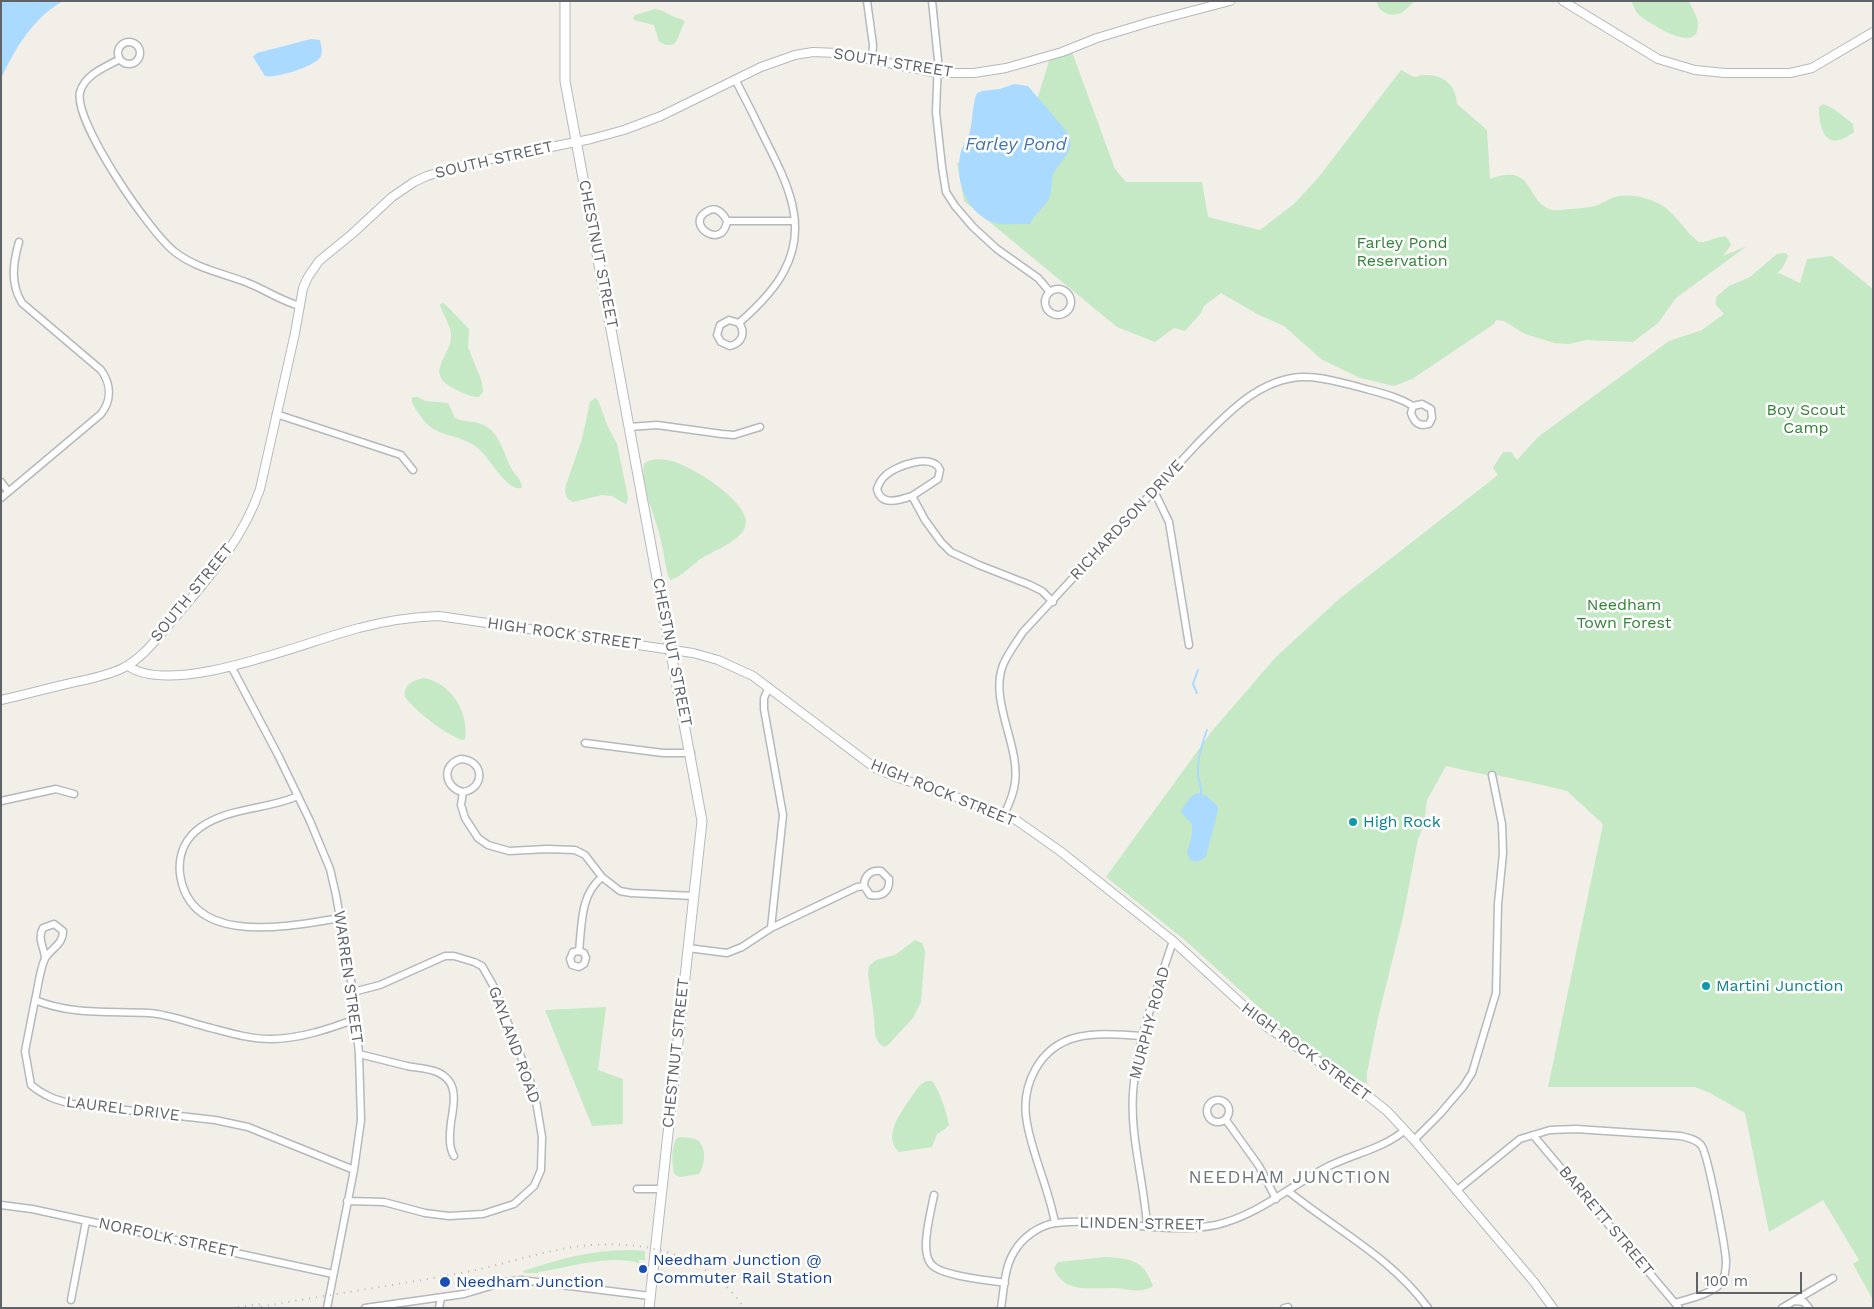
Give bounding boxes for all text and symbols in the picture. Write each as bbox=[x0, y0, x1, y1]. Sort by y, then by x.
street label: SOUTH STREET bbox=[832, 44, 954, 82]
water label: Farley Pond bbox=[965, 134, 1067, 156]
street label: SOUTH STREET bbox=[433, 137, 555, 183]
street label: CHESTNUT STREET bbox=[574, 178, 622, 330]
park label: Farley Pond Reservation bbox=[1356, 233, 1448, 271]
park label: Boy Scout Camp bbox=[1767, 400, 1845, 438]
street label: RICHARDSON DRIVE bbox=[1066, 456, 1188, 584]
street label: SOUTH STREET bbox=[147, 540, 237, 646]
street label: CHESTNUT STREET bbox=[648, 576, 696, 728]
park label: Needham Town Forest bbox=[1576, 595, 1672, 633]
street label: HIGH ROCK STREET bbox=[486, 614, 642, 654]
street label: HIGH ROCK STREET bbox=[868, 755, 1018, 831]
place label: High Rock bbox=[1363, 812, 1441, 832]
marker: High Rock bbox=[1347, 816, 1359, 828]
street label: WARREN STREET bbox=[329, 909, 367, 1045]
street label: MURPHY ROAD bbox=[1126, 964, 1174, 1082]
place label: Martini Junction bbox=[1716, 976, 1843, 996]
street label: CHESTNUT STREET bbox=[659, 977, 693, 1129]
marker: Martini Junction bbox=[1700, 980, 1712, 992]
street label: GAYLAND ROAD bbox=[484, 984, 544, 1106]
street label: HIGH ROCK STREET bbox=[1238, 999, 1374, 1105]
street label: LAUREL DRIVE bbox=[65, 1092, 181, 1126]
street label: BARRETT STREET bbox=[1555, 1162, 1657, 1280]
district label: NEEDHAM JUNCTION bbox=[1186, 1167, 1394, 1189]
street label: LINDEN STREET bbox=[1079, 1213, 1205, 1235]
street label: NORFOLK STREET bbox=[97, 1214, 239, 1262]
place label: Needham Junction @ Commuter Rail Station bbox=[653, 1250, 832, 1288]
scale bar bbox=[1699, 1262, 1805, 1294]
marker: Needham Junction @ Commuter Rail Station bbox=[637, 1263, 649, 1275]
place label: Needham Junction bbox=[456, 1272, 604, 1292]
text: 100 m bbox=[1704, 1272, 1748, 1290]
marker: Needham Junction bbox=[438, 1275, 452, 1289]

